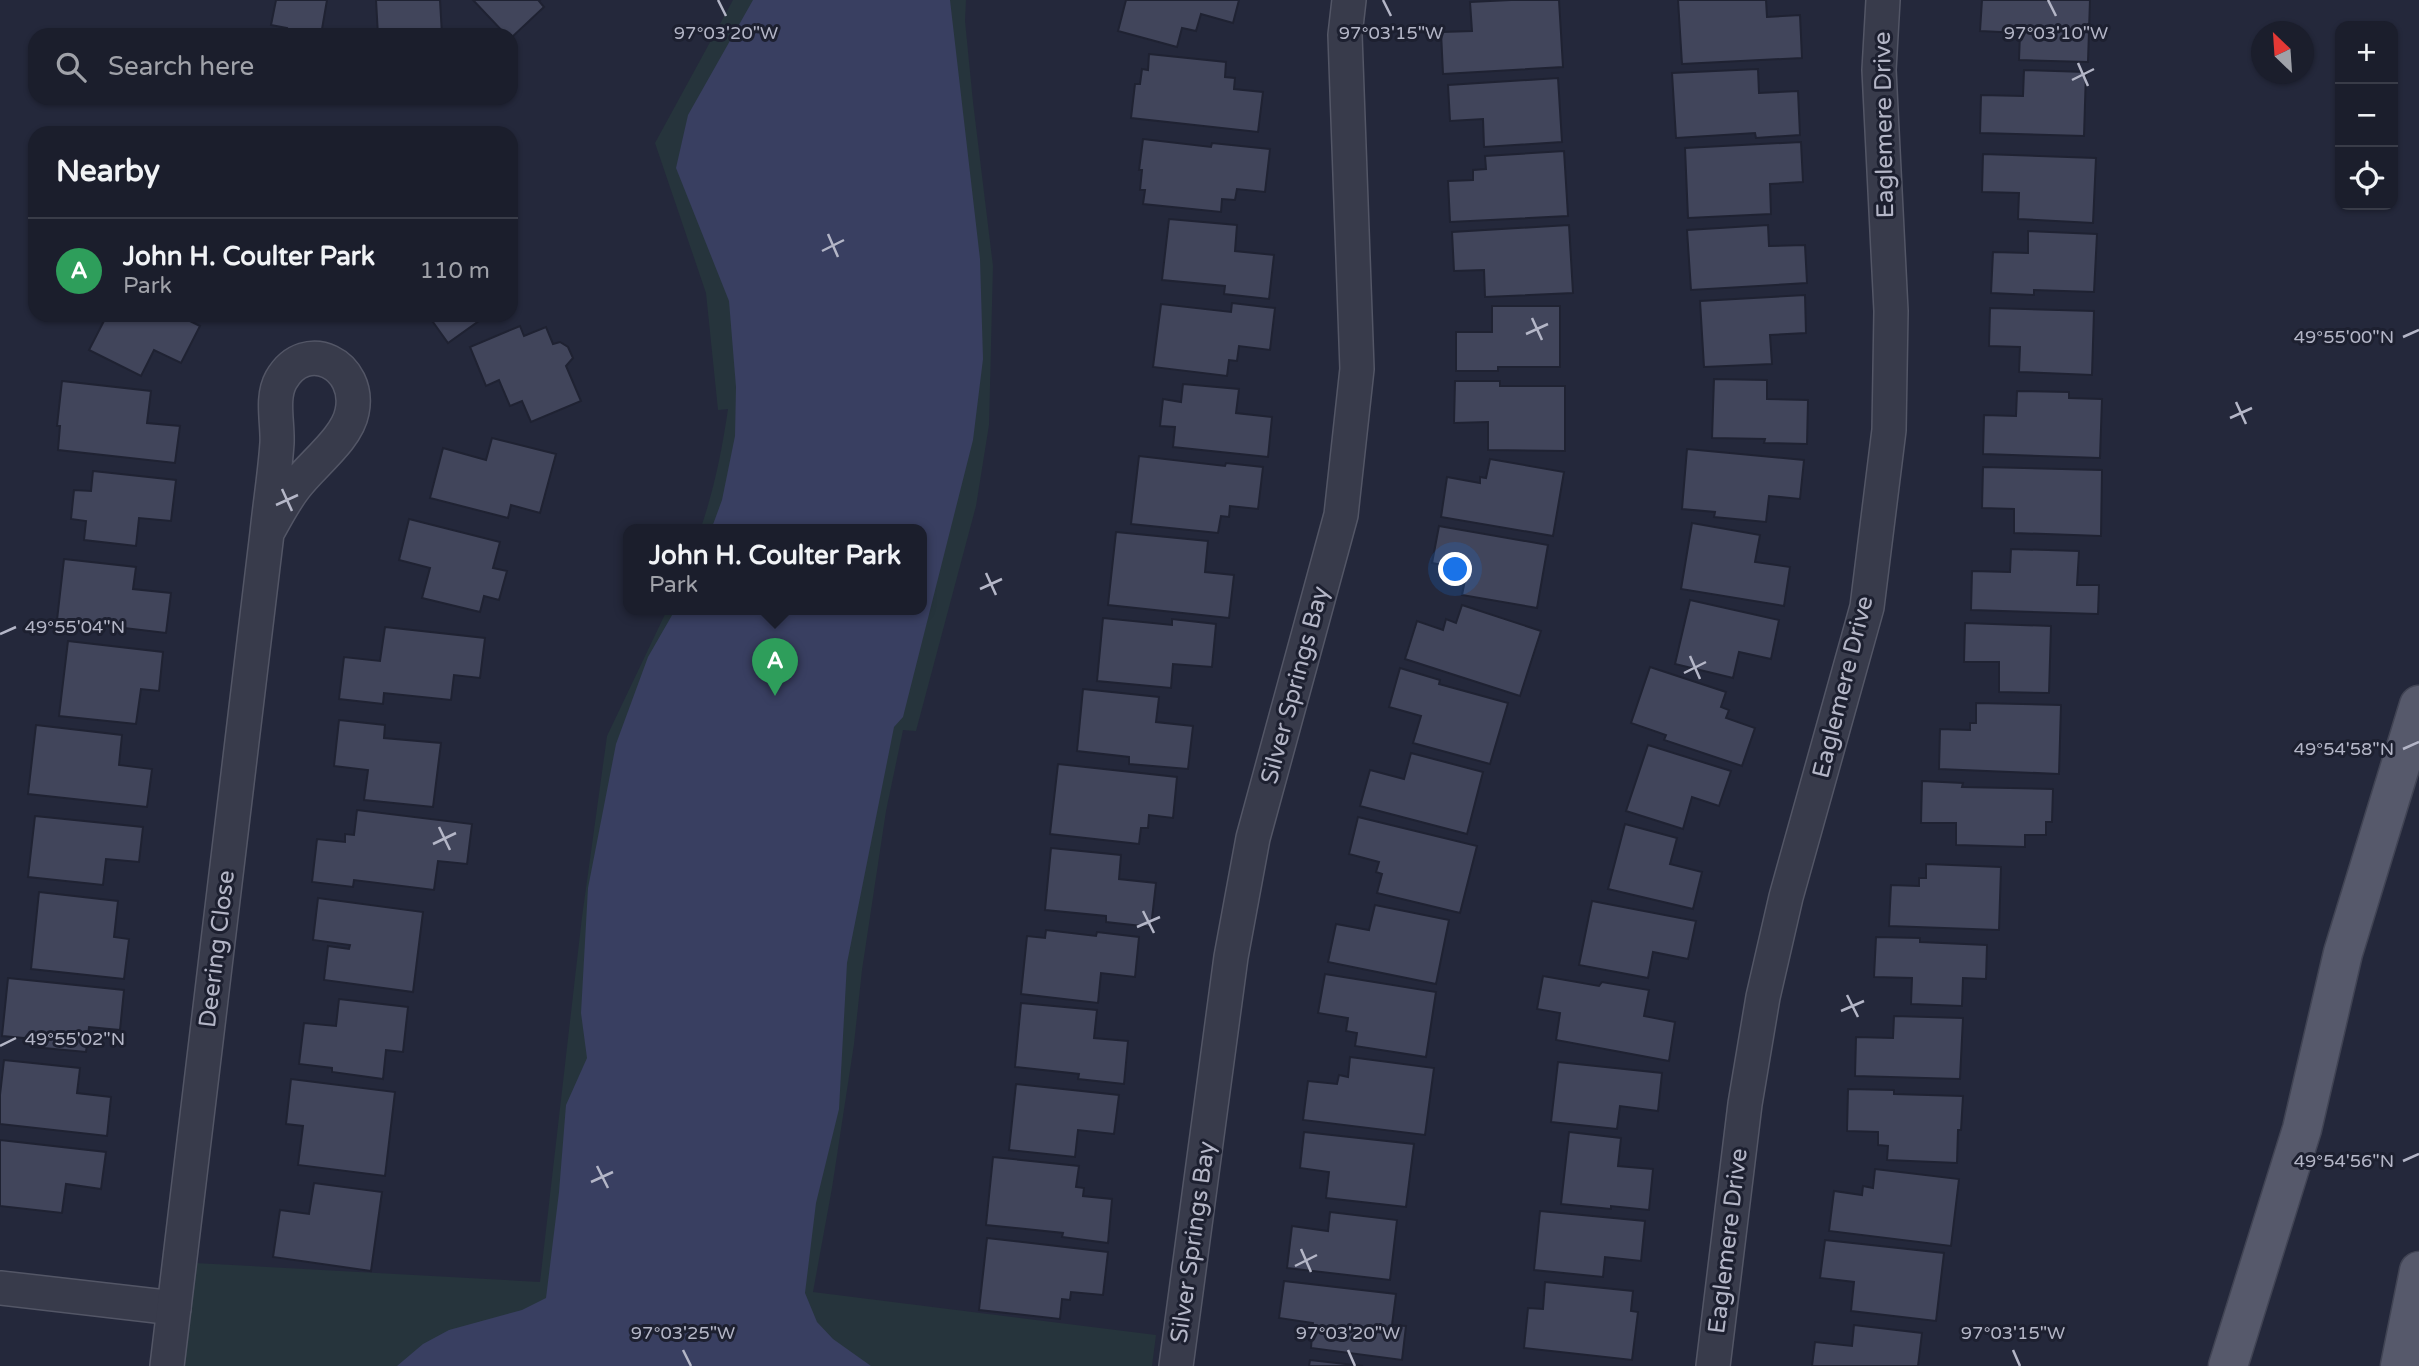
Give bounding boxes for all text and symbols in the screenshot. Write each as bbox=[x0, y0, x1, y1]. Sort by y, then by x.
north arrow bbox=[2251, 21, 2314, 84]
map controls bbox=[2335, 21, 2398, 210]
button: + bbox=[2335, 21, 2398, 84]
text: 97°03'20"W bbox=[674, 22, 778, 44]
text: 97°03'15"W bbox=[1339, 22, 1443, 44]
text: 97°03'10"W bbox=[2004, 22, 2108, 44]
search box bbox=[28, 28, 518, 105]
street label: Eaglemere Drive bbox=[1868, 31, 1900, 219]
icon: search bbox=[52, 48, 90, 86]
text: Search here bbox=[108, 51, 254, 82]
button: − bbox=[2335, 84, 2398, 147]
button: locate bbox=[2335, 147, 2398, 210]
text: Nearby bbox=[56, 153, 160, 190]
text: John H. Coulter Park bbox=[123, 241, 375, 272]
text: A bbox=[70, 257, 88, 285]
text: 110 m bbox=[420, 257, 490, 285]
text: Park bbox=[123, 272, 172, 300]
text: 49°55'00"N bbox=[2294, 326, 2394, 348]
popup bbox=[623, 524, 927, 615]
text: John H. Coulter Park bbox=[649, 540, 901, 571]
your location bbox=[1438, 552, 1472, 586]
text: Park bbox=[649, 571, 698, 599]
street label: Silver Springs Bay bbox=[1255, 583, 1335, 787]
street label: Eaglemere Drive bbox=[1806, 593, 1880, 781]
text: 49°55'04"N bbox=[25, 616, 125, 638]
pin: A bbox=[752, 638, 798, 696]
text: 49°54'58"N bbox=[2294, 738, 2394, 760]
street label: Deering Close bbox=[193, 869, 241, 1029]
text: 49°55'02"N bbox=[25, 1028, 125, 1050]
street label: Silver Springs Bay bbox=[1164, 1139, 1222, 1345]
street label: Eaglemere Drive bbox=[1702, 1147, 1754, 1335]
text: 49°54'56"N bbox=[2294, 1150, 2394, 1172]
text: 97°03'25"W bbox=[631, 1322, 735, 1344]
text: 97°03'20"W bbox=[1296, 1322, 1400, 1344]
text: 97°03'15"W bbox=[1961, 1322, 2065, 1344]

